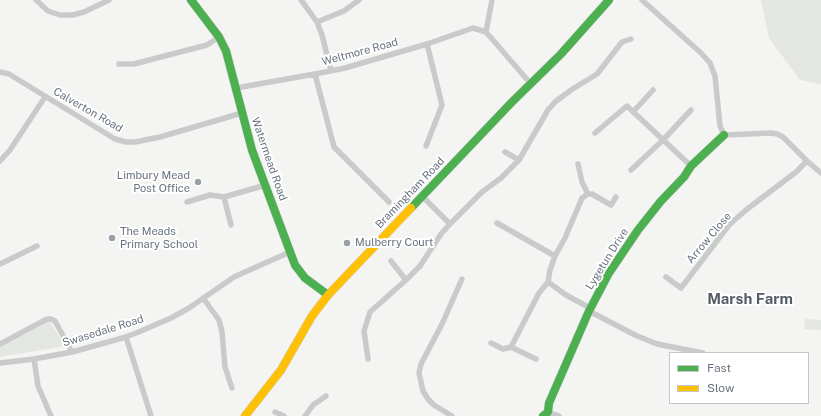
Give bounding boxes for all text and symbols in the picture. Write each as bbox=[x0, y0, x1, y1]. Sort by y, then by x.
street label: Weltmore Road bbox=[320, 35, 400, 69]
street label: Calverton Road bbox=[51, 85, 125, 135]
street label: Watermead Road bbox=[249, 115, 289, 203]
street label: Bramingham Road bbox=[373, 155, 447, 231]
place label: Limbury Mead Post Office bbox=[117, 169, 190, 195]
marker: Limbury Mead Post Office bbox=[193, 177, 203, 187]
street label: Arrow Close bbox=[684, 210, 734, 266]
place label: The Meads Primary School bbox=[120, 225, 198, 251]
street label: Lygetun Drive bbox=[583, 226, 631, 292]
marker: The Meads Primary School bbox=[107, 233, 117, 243]
place label: Mulberry Court bbox=[355, 236, 433, 250]
marker: Mulberry Court bbox=[342, 238, 352, 248]
district label: Marsh Farm bbox=[707, 290, 793, 308]
street label: Swasedale Road bbox=[61, 312, 145, 350]
legend bbox=[669, 352, 809, 404]
text: Fast bbox=[707, 361, 731, 375]
text: Slow bbox=[707, 381, 734, 395]

